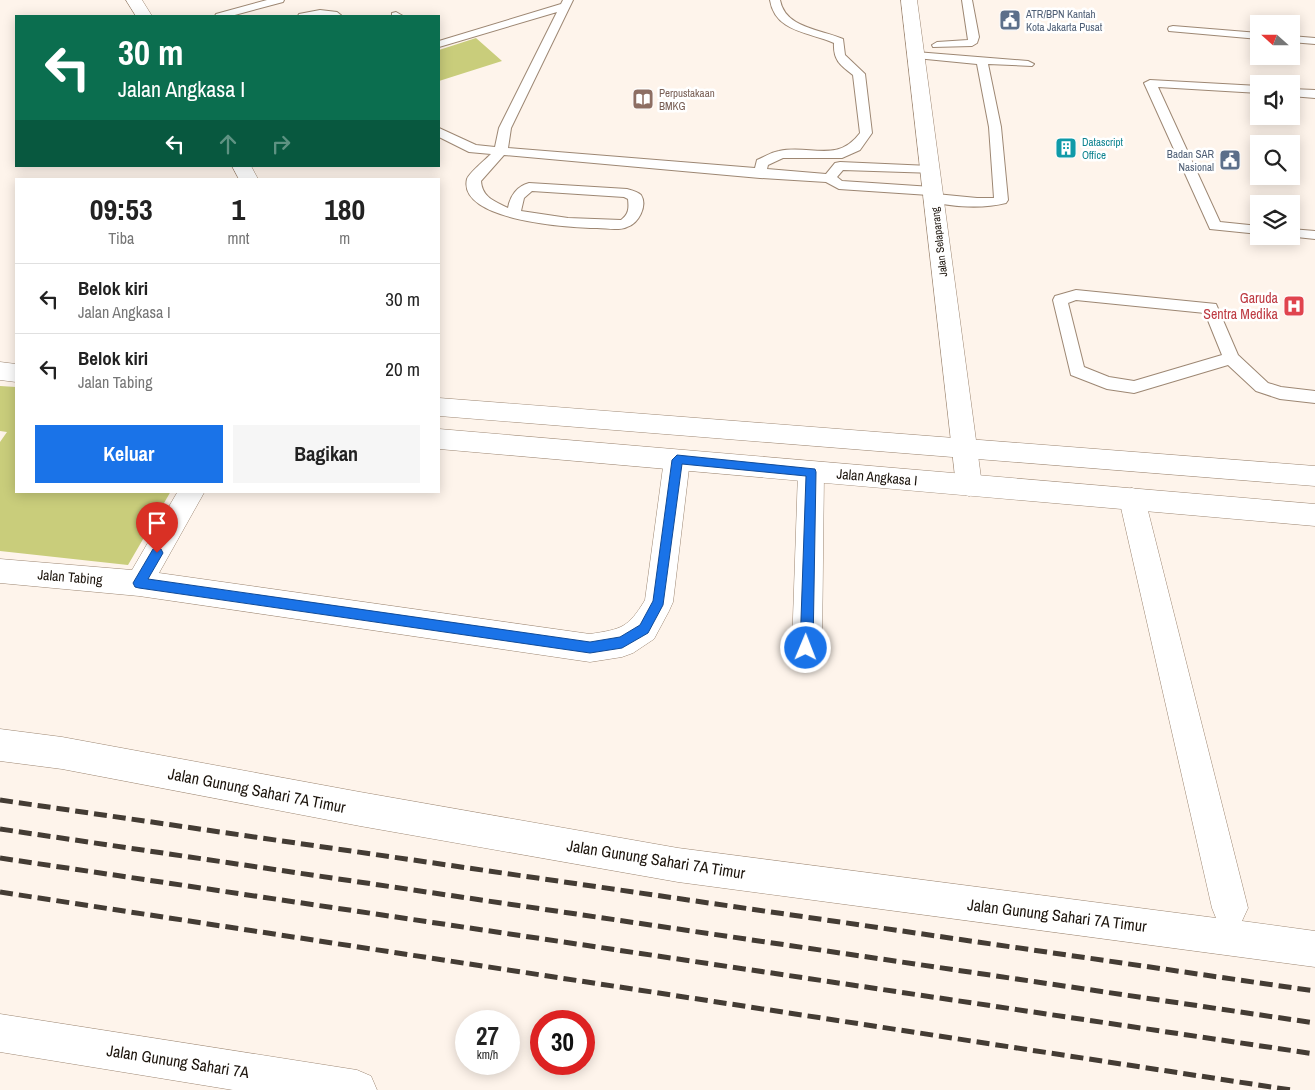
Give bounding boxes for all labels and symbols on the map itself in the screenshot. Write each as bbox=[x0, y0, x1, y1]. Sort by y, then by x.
place label: ATR/BPN Kantah Kota Jakarta Pusat bbox=[1025, 7, 1103, 34]
public building icon: ATR/BPN Kantah Kota Jakarta Pusat bbox=[998, 8, 1022, 32]
north arrow bbox=[1250, 15, 1300, 65]
place label: Perpustakaan BMKG bbox=[659, 86, 715, 113]
library icon: Perpustakaan BMKG bbox=[631, 87, 655, 111]
place label: Datascript Office bbox=[1082, 135, 1124, 162]
building icon: Datascript Office bbox=[1054, 136, 1078, 160]
place label: Badan SAR Nasional bbox=[1167, 147, 1214, 174]
public building icon: Badan SAR Nasional bbox=[1218, 148, 1242, 172]
street label: Jalan Selaparang bbox=[928, 206, 950, 278]
place label: Garuda Sentra Medika bbox=[1203, 289, 1279, 323]
hospital icon: Garuda Sentra Medika bbox=[1282, 294, 1306, 318]
street label: Jalan Angkasa I bbox=[836, 465, 918, 489]
pin bbox=[136, 502, 178, 553]
street label: Jalan Tabing bbox=[37, 565, 104, 589]
position arrow bbox=[779, 621, 831, 673]
street label: Jalan Gunung Sahari 7A Timur bbox=[166, 762, 348, 818]
street label: Jalan Gunung Sahari 7A Timur bbox=[565, 834, 747, 884]
street label: Jalan Gunung Sahari 7A Timur bbox=[966, 893, 1148, 937]
speed limit sign: 30 bbox=[530, 1010, 595, 1075]
street label: Jalan Gunung Sahari 7A bbox=[105, 1039, 251, 1083]

